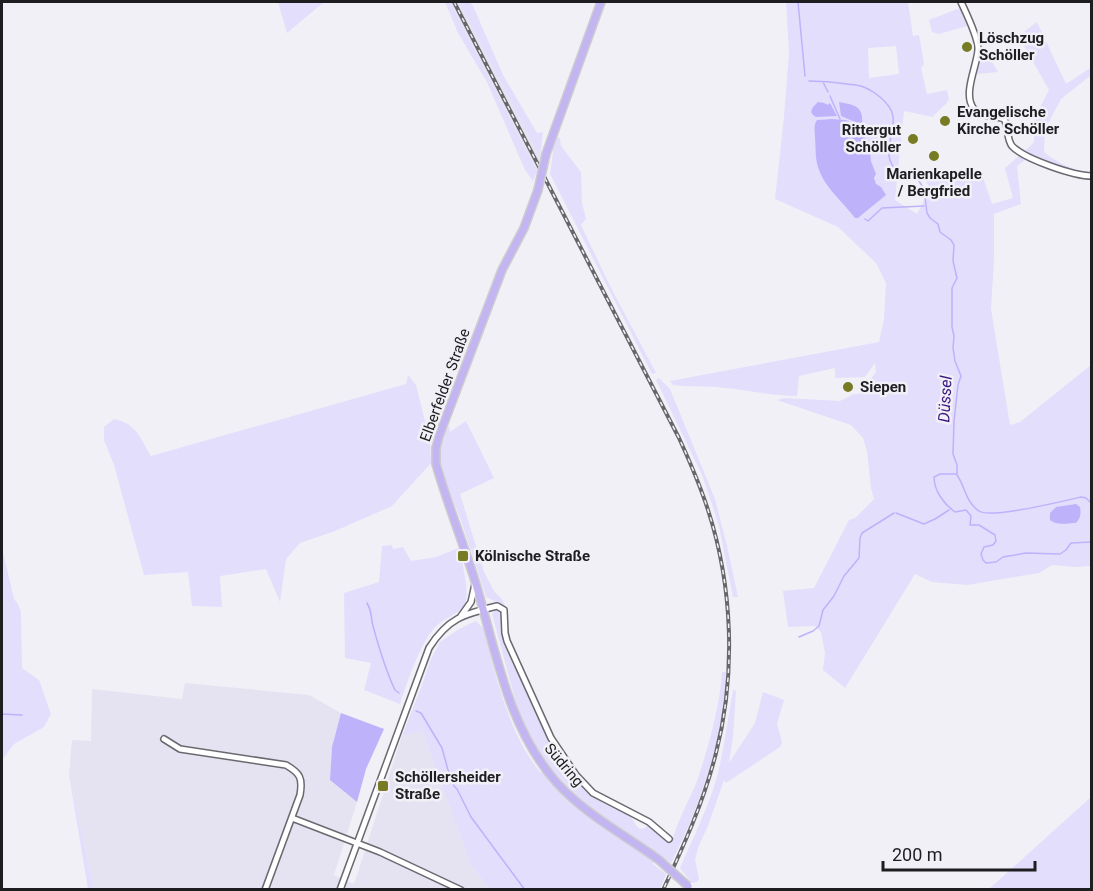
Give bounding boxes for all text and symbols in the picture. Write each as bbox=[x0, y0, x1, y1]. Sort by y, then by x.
place label: Löschzug Schöller bbox=[979, 29, 1044, 64]
marker: Löschzug Schöller bbox=[960, 40, 974, 54]
place label: Evangelische Kirche Schöller bbox=[957, 103, 1060, 138]
marker: Evangelische Kirche Schöller bbox=[938, 114, 952, 128]
place label: Rittergut Schöller bbox=[842, 121, 902, 156]
marker: Rittergut Schöller bbox=[906, 132, 920, 146]
marker: Marienkapelle / Bergfried bbox=[927, 149, 941, 163]
place label: Marienkapelle / Bergfried bbox=[886, 165, 982, 200]
street label: Elberfelder Straße bbox=[416, 326, 474, 444]
water label: Düssel bbox=[934, 375, 956, 423]
place label: Siepen bbox=[860, 378, 906, 396]
marker: Siepen bbox=[841, 380, 855, 394]
place label: Kölnische Straße bbox=[475, 547, 590, 565]
marker: Kölnische Straße bbox=[456, 549, 470, 563]
street label: Südring bbox=[541, 740, 587, 790]
place label: Schöllersheider Straße bbox=[395, 768, 501, 803]
marker: Schöllersheider Straße bbox=[376, 779, 390, 793]
scale bar bbox=[883, 834, 1034, 872]
text: 200 m bbox=[892, 844, 943, 865]

